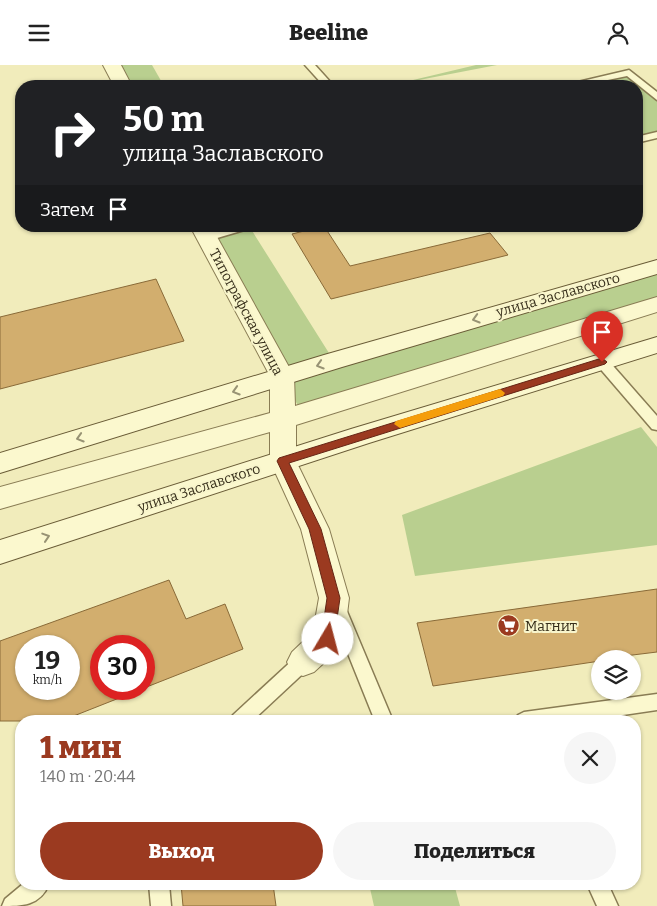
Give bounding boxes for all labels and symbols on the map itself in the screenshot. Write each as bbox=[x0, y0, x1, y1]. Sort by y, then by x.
street label: Типографская улица bbox=[205, 246, 287, 378]
street label: улица Заславского bbox=[493, 269, 622, 321]
pin bbox=[581, 311, 623, 362]
one-way arrow bbox=[472, 314, 480, 324]
one-way arrow bbox=[316, 359, 324, 369]
one-way arrow bbox=[232, 385, 240, 395]
one-way arrow bbox=[77, 433, 85, 443]
street label: улица Заславского bbox=[135, 460, 262, 516]
one-way arrow bbox=[42, 533, 50, 543]
position arrow bbox=[301, 612, 353, 664]
supermarket icon: Магнит bbox=[497, 614, 521, 638]
place label: Магнит bbox=[525, 618, 577, 635]
speed limit sign: 30 bbox=[90, 635, 155, 700]

